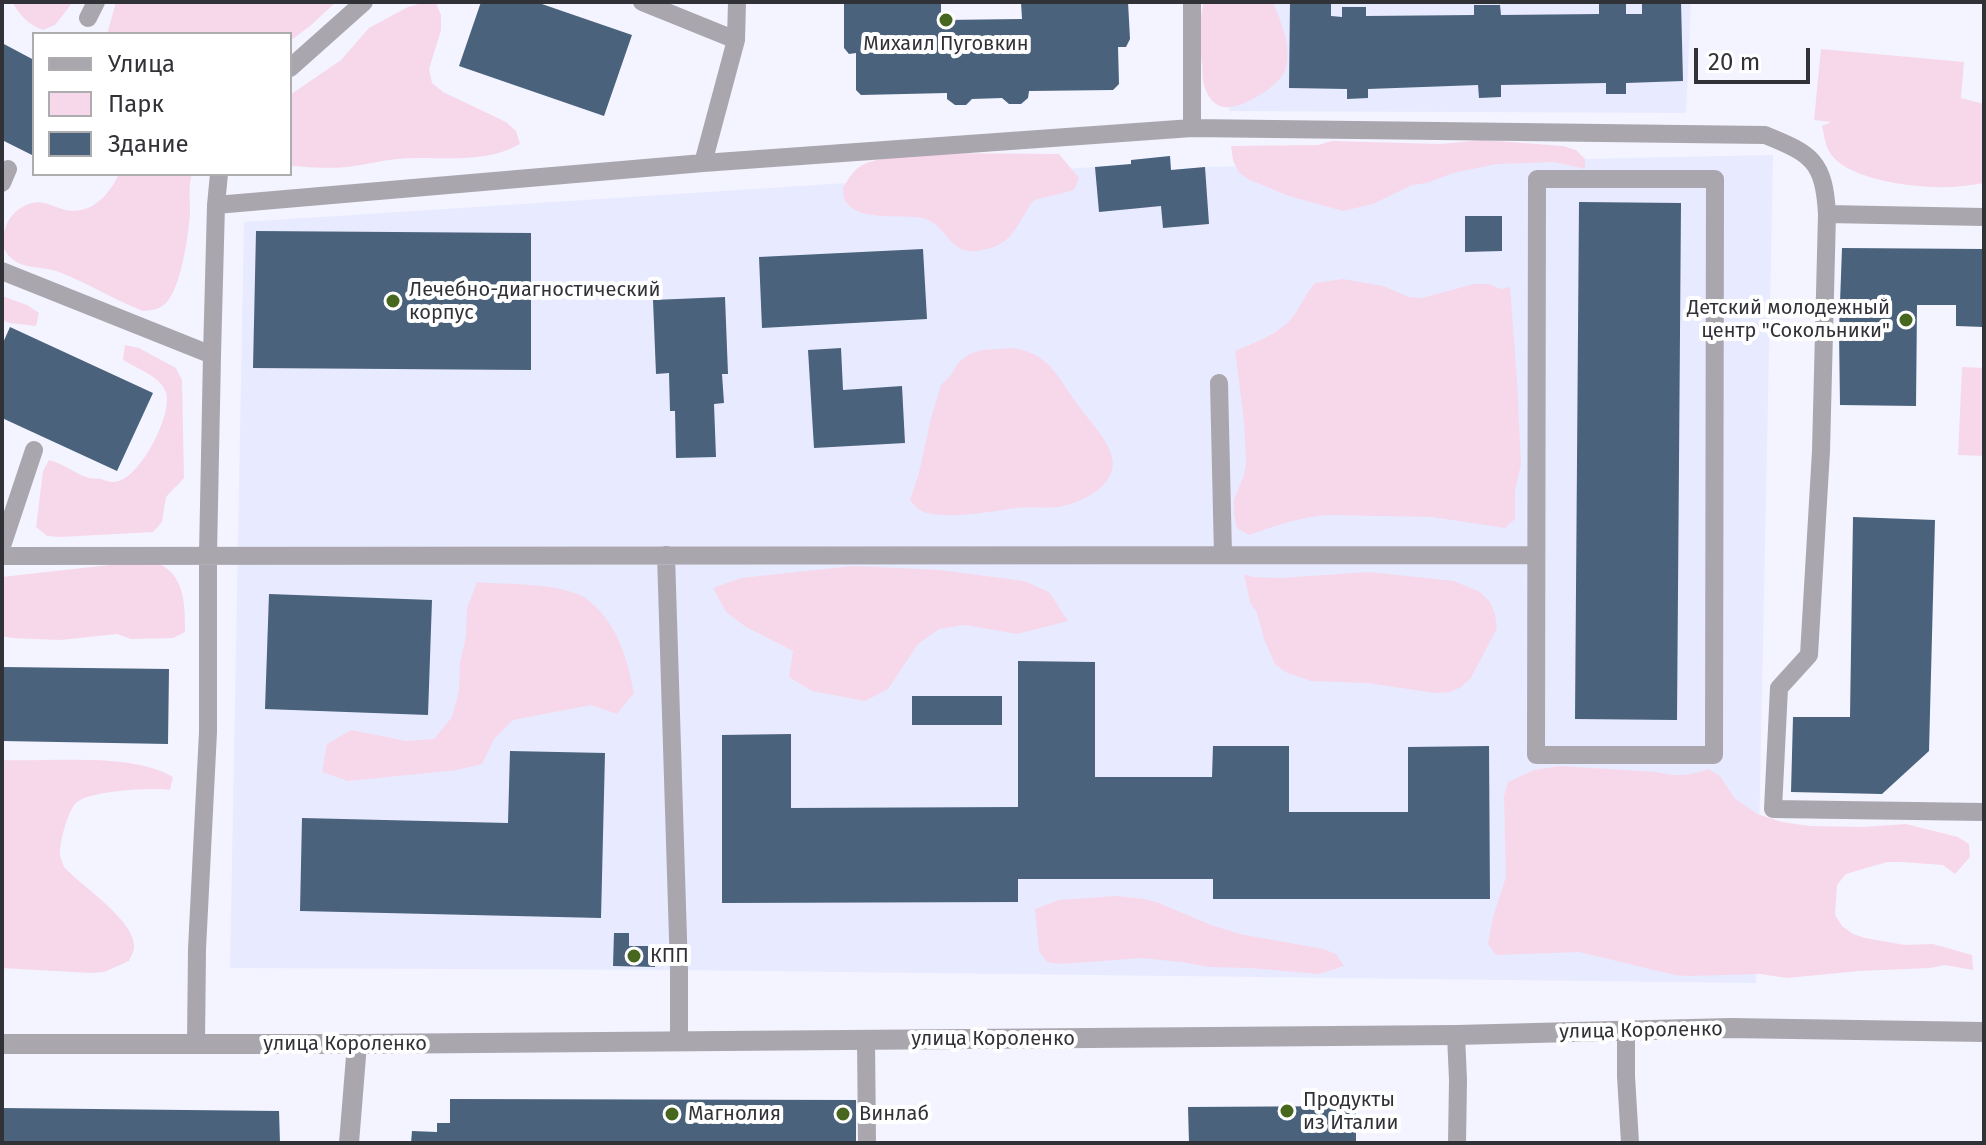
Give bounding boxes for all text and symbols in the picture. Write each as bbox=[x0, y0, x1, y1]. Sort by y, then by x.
marker: Михаил Пуговкин bbox=[937, 11, 955, 29]
legend bbox=[32, 32, 292, 176]
place label: Михаил Пуговкин bbox=[863, 32, 1029, 56]
scale bar bbox=[1698, 32, 1814, 82]
text: 20 m bbox=[1708, 48, 1760, 76]
text: Улица bbox=[108, 50, 175, 78]
text: Парк bbox=[108, 90, 164, 118]
text: Здание bbox=[108, 130, 189, 158]
place label: Лечебно-диагностический корпус bbox=[409, 278, 660, 325]
marker: Лечебно-диагностический корпус bbox=[384, 292, 402, 310]
place label: Детский молодежный центр "Сокольники" bbox=[1687, 296, 1890, 343]
marker: Детский молодежный центр "Сокольники" bbox=[1897, 311, 1915, 329]
place label: КПП bbox=[650, 944, 689, 968]
marker: КПП bbox=[625, 947, 643, 965]
street label: улица Короленко bbox=[1559, 1018, 1723, 1044]
street label: улица Короленко bbox=[911, 1027, 1075, 1051]
street label: улица Короленко bbox=[263, 1032, 427, 1056]
place label: Продукты из Италии bbox=[1303, 1088, 1399, 1135]
place label: Магнолия bbox=[688, 1102, 781, 1126]
place label: Винлаб bbox=[859, 1102, 929, 1126]
marker: Продукты из Италии bbox=[1278, 1102, 1296, 1120]
marker: Магнолия bbox=[663, 1105, 681, 1123]
marker: Винлаб bbox=[834, 1105, 852, 1123]

